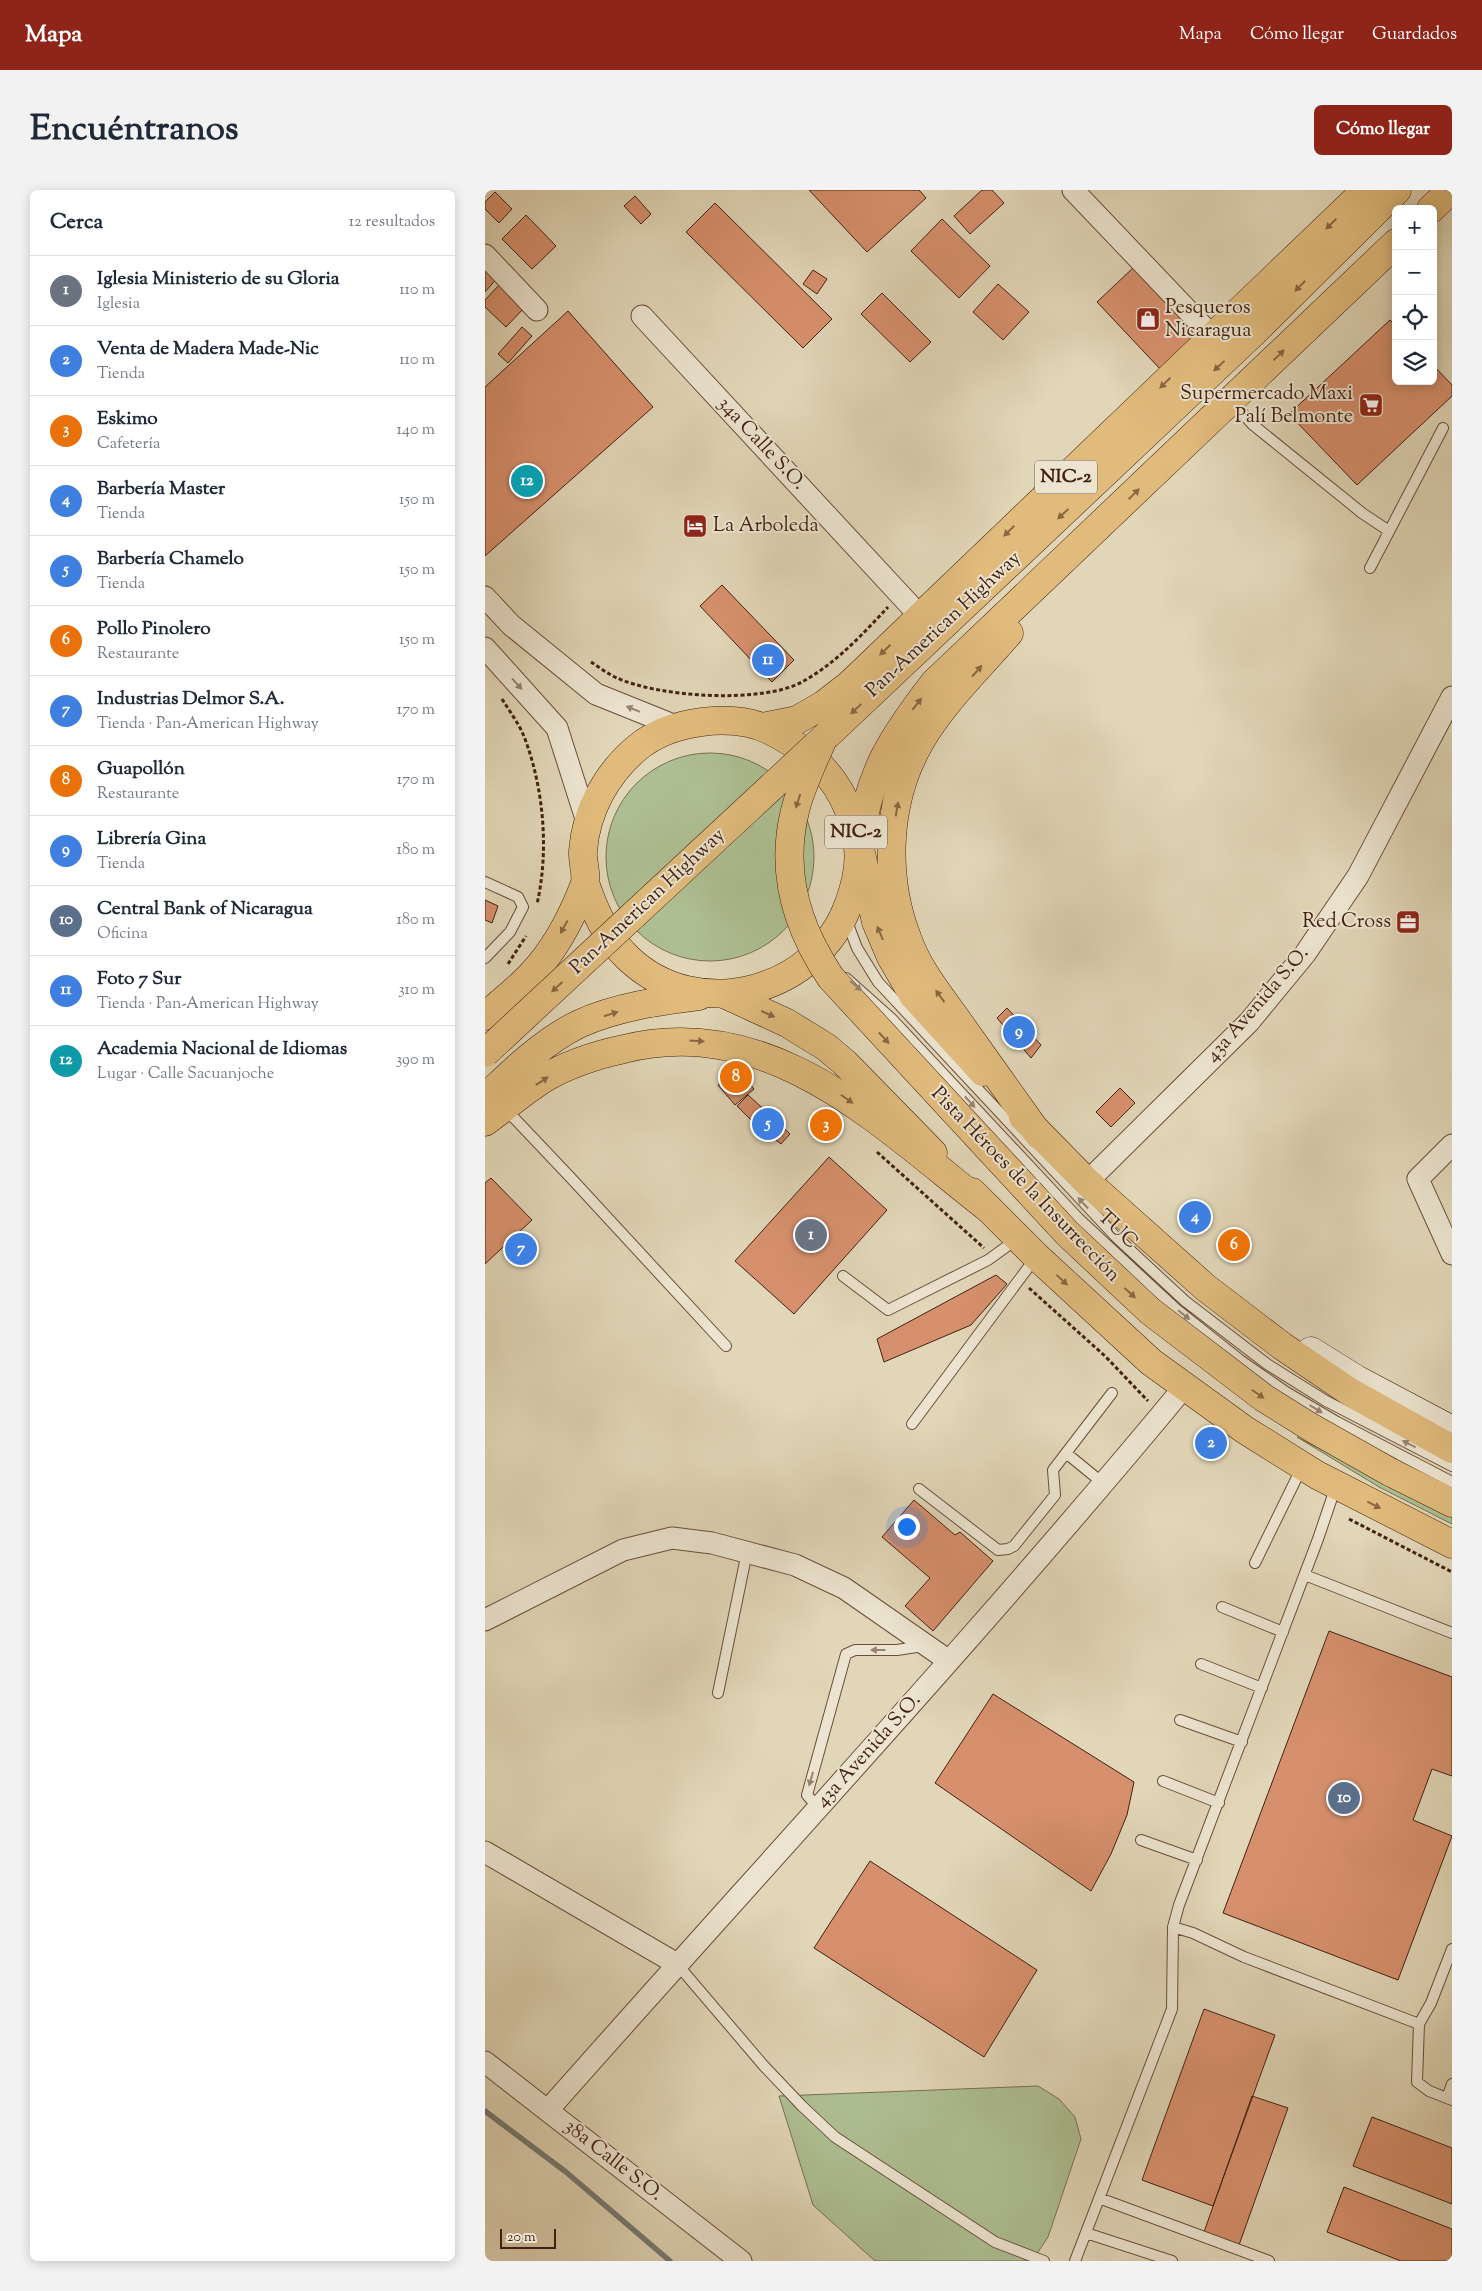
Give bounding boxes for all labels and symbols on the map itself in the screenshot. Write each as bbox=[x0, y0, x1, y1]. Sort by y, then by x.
one-way arrow bbox=[1325, 218, 1337, 230]
one-way arrow bbox=[1294, 280, 1306, 292]
place label: Pesqueros Nicaragua bbox=[1165, 294, 1251, 346]
shop icon: Pesqueros Nicaragua bbox=[1135, 306, 1161, 332]
one-way arrow bbox=[1273, 349, 1285, 361]
one-way arrow bbox=[1213, 360, 1225, 372]
one-way arrow bbox=[1159, 377, 1171, 389]
place label: Supermercado Maxi Palí Belmonte bbox=[1180, 380, 1353, 432]
street label: 34a Calle S.O. bbox=[710, 391, 812, 497]
supermarket icon: Supermercado Maxi Palí Belmonte bbox=[1358, 392, 1384, 418]
road number: NIC-2 bbox=[1035, 460, 1097, 494]
pin: 12 bbox=[511, 462, 543, 500]
one-way arrow bbox=[1128, 488, 1140, 500]
one-way arrow bbox=[1057, 508, 1069, 520]
place label: La Arboleda bbox=[713, 512, 819, 541]
hotel icon: La Arboleda bbox=[682, 513, 708, 539]
one-way arrow bbox=[1003, 525, 1015, 537]
street label: Pan-American Highway bbox=[860, 545, 1028, 705]
pin: 11 bbox=[752, 641, 784, 679]
one-way arrow bbox=[880, 644, 892, 656]
one-way arrow bbox=[971, 665, 982, 678]
one-way arrow bbox=[512, 677, 523, 690]
one-way arrow bbox=[912, 698, 923, 711]
one-way arrow bbox=[850, 703, 862, 715]
one-way arrow bbox=[626, 704, 640, 712]
one-way arrow bbox=[794, 793, 801, 808]
one-way arrow bbox=[893, 801, 901, 817]
road number: NIC-2 bbox=[825, 816, 887, 849]
street label: Pan-American Highway bbox=[564, 822, 732, 982]
place label: Red Cross bbox=[1302, 908, 1391, 937]
office icon: Red Cross bbox=[1395, 909, 1421, 935]
one-way arrow bbox=[560, 920, 568, 934]
one-way arrow bbox=[876, 926, 884, 940]
street label: 43a Avenida S.O. bbox=[1199, 941, 1317, 1069]
one-way arrow bbox=[850, 980, 863, 991]
one-way arrow bbox=[551, 981, 563, 993]
one-way arrow bbox=[935, 989, 945, 1002]
one-way arrow bbox=[604, 1009, 619, 1017]
one-way arrow bbox=[761, 1011, 775, 1019]
pin: 9 bbox=[1003, 1013, 1035, 1051]
one-way arrow bbox=[878, 1031, 890, 1043]
one-way arrow bbox=[689, 1038, 705, 1046]
pin: 8 bbox=[720, 1058, 752, 1096]
one-way arrow bbox=[536, 1076, 549, 1086]
street label: Pista Héroes de la Insurrección bbox=[924, 1081, 1127, 1289]
one-way arrow bbox=[840, 1094, 854, 1104]
one-way arrow bbox=[964, 1096, 976, 1108]
pin: 5 bbox=[752, 1105, 784, 1143]
pin: 3 bbox=[810, 1106, 842, 1144]
one-way arrow bbox=[1077, 1197, 1089, 1209]
pin: 4 bbox=[1179, 1198, 1211, 1236]
street label: TUC bbox=[1090, 1204, 1144, 1256]
pin: 1 bbox=[795, 1216, 827, 1254]
pin: 6 bbox=[1218, 1226, 1250, 1264]
pin: 7 bbox=[505, 1230, 537, 1268]
one-way arrow bbox=[1056, 1274, 1068, 1286]
one-way arrow bbox=[1124, 1288, 1137, 1299]
one-way arrow bbox=[1177, 1310, 1190, 1321]
one-way arrow bbox=[1251, 1389, 1265, 1399]
one-way arrow bbox=[1309, 1405, 1323, 1414]
pin: 2 bbox=[1195, 1424, 1227, 1462]
one-way arrow bbox=[1401, 1440, 1416, 1448]
one-way arrow bbox=[1367, 1501, 1381, 1509]
your location bbox=[894, 1514, 920, 1540]
one-way arrow bbox=[870, 1646, 886, 1654]
street label: 43a Avenida S.O. bbox=[810, 1687, 928, 1815]
one-way arrow bbox=[807, 1772, 815, 1787]
pin: 10 bbox=[1328, 1779, 1360, 1817]
street label: 38a Calle S.O. bbox=[557, 2113, 669, 2209]
scale bar bbox=[500, 2226, 556, 2249]

